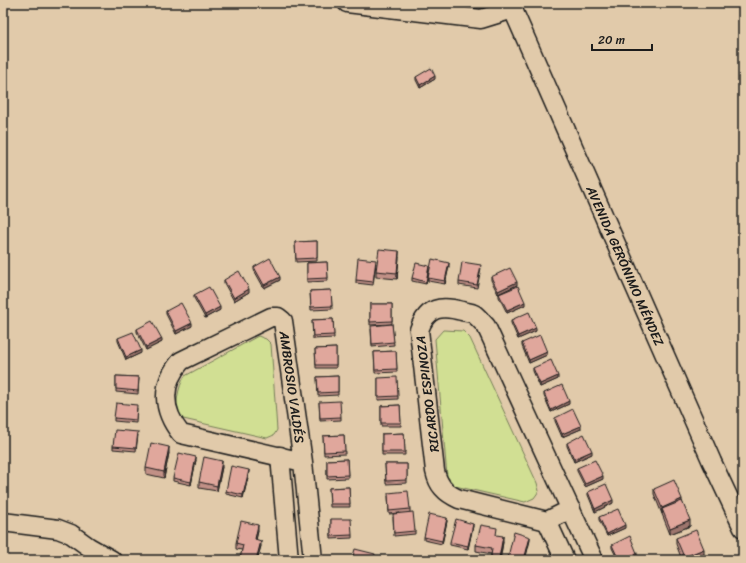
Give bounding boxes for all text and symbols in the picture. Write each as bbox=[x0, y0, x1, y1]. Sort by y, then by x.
scale bar bbox=[592, 26, 652, 52]
text: 20 m bbox=[598, 29, 625, 51]
street label: AVENIDA GERÓNIMO MÉNDEZ bbox=[579, 181, 671, 350]
street label: AMBROSIO VALDÉS bbox=[272, 329, 311, 445]
street label: RICARDO ESPINOZA bbox=[409, 334, 446, 454]

